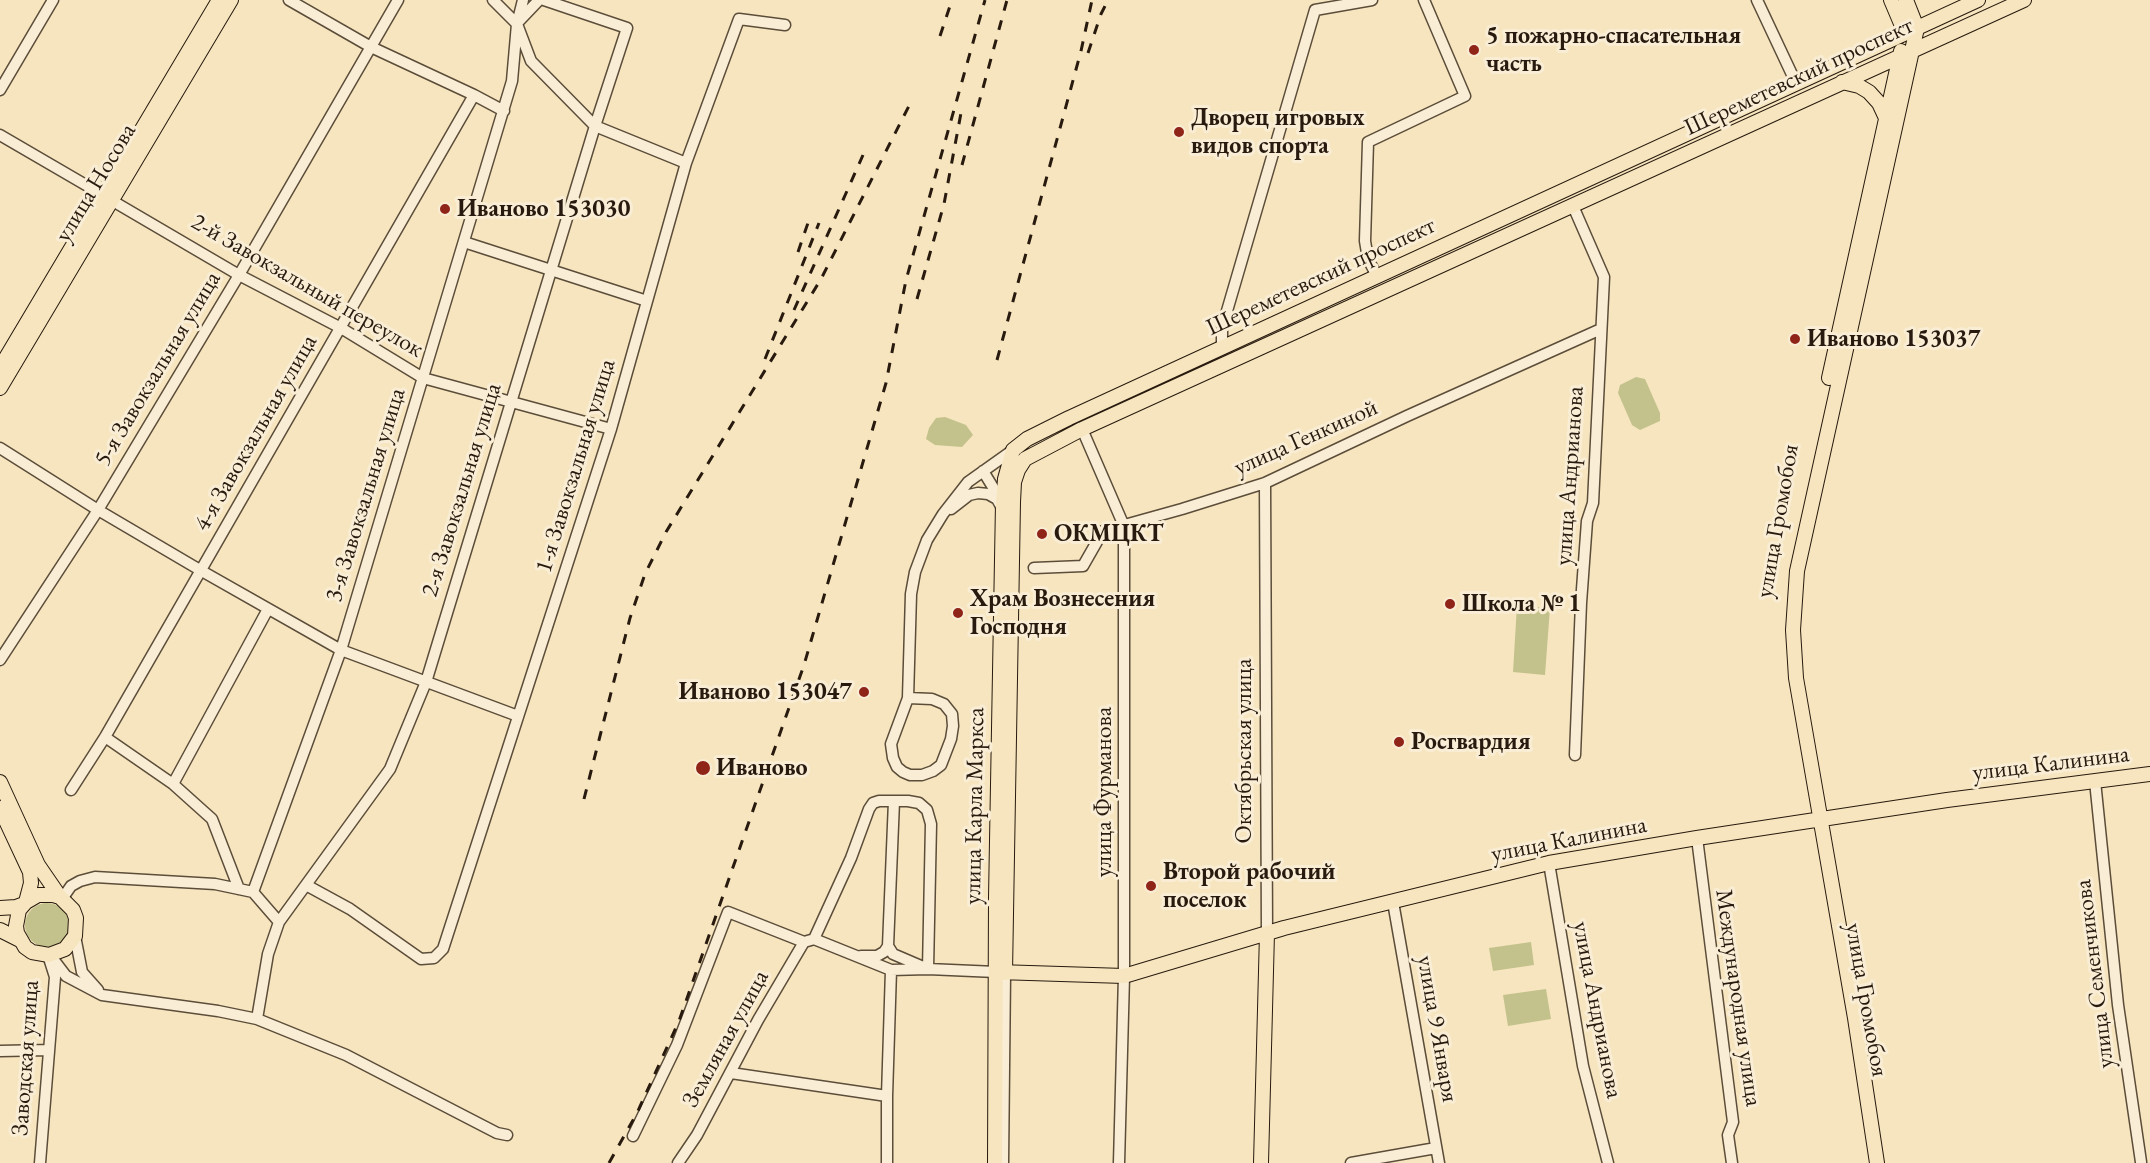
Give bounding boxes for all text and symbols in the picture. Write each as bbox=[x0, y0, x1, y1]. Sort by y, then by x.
street label: Шереметевский проспект bbox=[1680, 11, 1918, 143]
place label: 5 пожарно-спасательная часть bbox=[1486, 22, 1741, 78]
marker: 5 пожарно-спасательная часть bbox=[1467, 43, 1481, 57]
place label: Дворец игровых видов спорта bbox=[1191, 104, 1365, 160]
street label: улица Носова bbox=[49, 119, 143, 247]
marker: Дворец игровых видов спорта bbox=[1172, 125, 1186, 139]
place label: Иваново 153030 bbox=[457, 195, 630, 223]
marker: Иваново 153030 bbox=[438, 202, 452, 216]
street label: 2-й Завокзальный переулок bbox=[186, 208, 428, 364]
street label: Шереметевский проспект bbox=[1202, 211, 1440, 343]
street label: 5-я Завокзальная улица bbox=[88, 266, 228, 472]
place label: Иваново 153037 bbox=[1807, 325, 1980, 353]
street label: 4-я Завокзальная улица bbox=[188, 330, 324, 536]
marker: Иваново 153037 bbox=[1788, 332, 1802, 346]
street label: 1-я Завокзальная улица bbox=[530, 356, 622, 576]
street label: 2-я Завокзальная улица bbox=[416, 380, 508, 600]
street label: 3-я Завокзальная улица bbox=[320, 385, 412, 605]
street label: улица Андрианова bbox=[1549, 385, 1591, 567]
street label: улица Генкиной bbox=[1230, 393, 1382, 483]
street label: улица Громобоя bbox=[1750, 442, 1806, 600]
place label: ОКМЦКТ bbox=[1054, 520, 1163, 548]
marker: ОКМЦКТ bbox=[1035, 527, 1049, 541]
place label: Храм Вознесения Господня bbox=[970, 585, 1155, 641]
place label: Школа № 1 bbox=[1462, 590, 1581, 618]
marker: Школа № 1 bbox=[1443, 597, 1457, 611]
marker: Храм Вознесения Господня bbox=[951, 606, 965, 620]
street label: Октябрьская улица bbox=[1230, 659, 1258, 843]
place label: Иваново 153047 bbox=[679, 678, 852, 706]
marker: Иваново 153047 bbox=[857, 685, 871, 699]
street label: улица Карла Маркса bbox=[959, 707, 991, 905]
street label: улица Фурманова bbox=[1090, 707, 1118, 877]
place label: Росгвардия bbox=[1411, 728, 1530, 756]
marker: Росгвардия bbox=[1392, 735, 1406, 749]
street label: улица Калинина bbox=[1971, 740, 2131, 788]
place label: Иваново bbox=[716, 754, 808, 782]
marker: Иваново bbox=[694, 759, 712, 777]
street label: улица Калинина bbox=[1489, 811, 1649, 869]
place label: Второй рабочий поселок bbox=[1163, 858, 1335, 914]
street label: улица Семенчикова bbox=[2069, 878, 2121, 1070]
marker: Второй рабочий поселок bbox=[1144, 879, 1158, 893]
street label: Международная улица bbox=[1709, 888, 1767, 1108]
street label: улица Андрианова bbox=[1566, 919, 1628, 1101]
street label: улица Громобоя bbox=[1838, 921, 1894, 1079]
street label: улица 9 Января bbox=[1410, 953, 1464, 1105]
street label: Земляная улица bbox=[676, 965, 776, 1113]
street label: Заводская улица bbox=[6, 979, 46, 1137]

